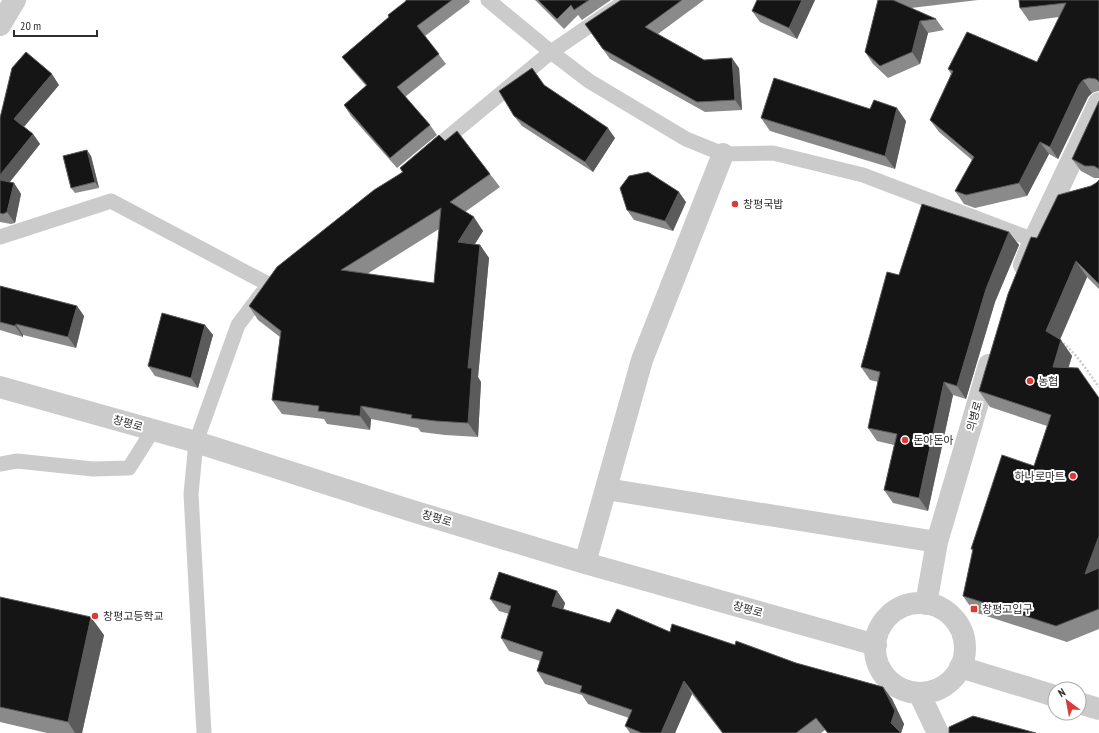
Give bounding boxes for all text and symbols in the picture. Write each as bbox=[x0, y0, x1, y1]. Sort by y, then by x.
scale bar bbox=[14, 12, 97, 38]
text: 20 m bbox=[20, 18, 41, 33]
place label: 창평국밥 bbox=[743, 197, 783, 211]
marker: 창평국밥 bbox=[730, 199, 740, 209]
place label: 농협 bbox=[1038, 374, 1058, 388]
marker: 농협 bbox=[1025, 376, 1035, 386]
street label: 의병로 bbox=[963, 399, 985, 433]
street label: 창평로 bbox=[111, 412, 145, 434]
place label: 돈아돈아 bbox=[913, 433, 953, 447]
marker: 돈아돈아 bbox=[900, 435, 910, 445]
place label: 하나로마트 bbox=[1014, 469, 1065, 483]
marker: 하나로마트 bbox=[1068, 471, 1078, 481]
street label: 창평로 bbox=[420, 507, 454, 529]
street label: 창평로 bbox=[731, 598, 765, 620]
place label: 창평고입구 bbox=[982, 602, 1033, 616]
marker: 창평고입구 bbox=[969, 604, 979, 614]
place label: 창평고등학교 bbox=[103, 609, 164, 623]
marker: 창평고등학교 bbox=[90, 611, 100, 621]
north arrow bbox=[1047, 681, 1087, 721]
text: N bbox=[1055, 685, 1068, 700]

